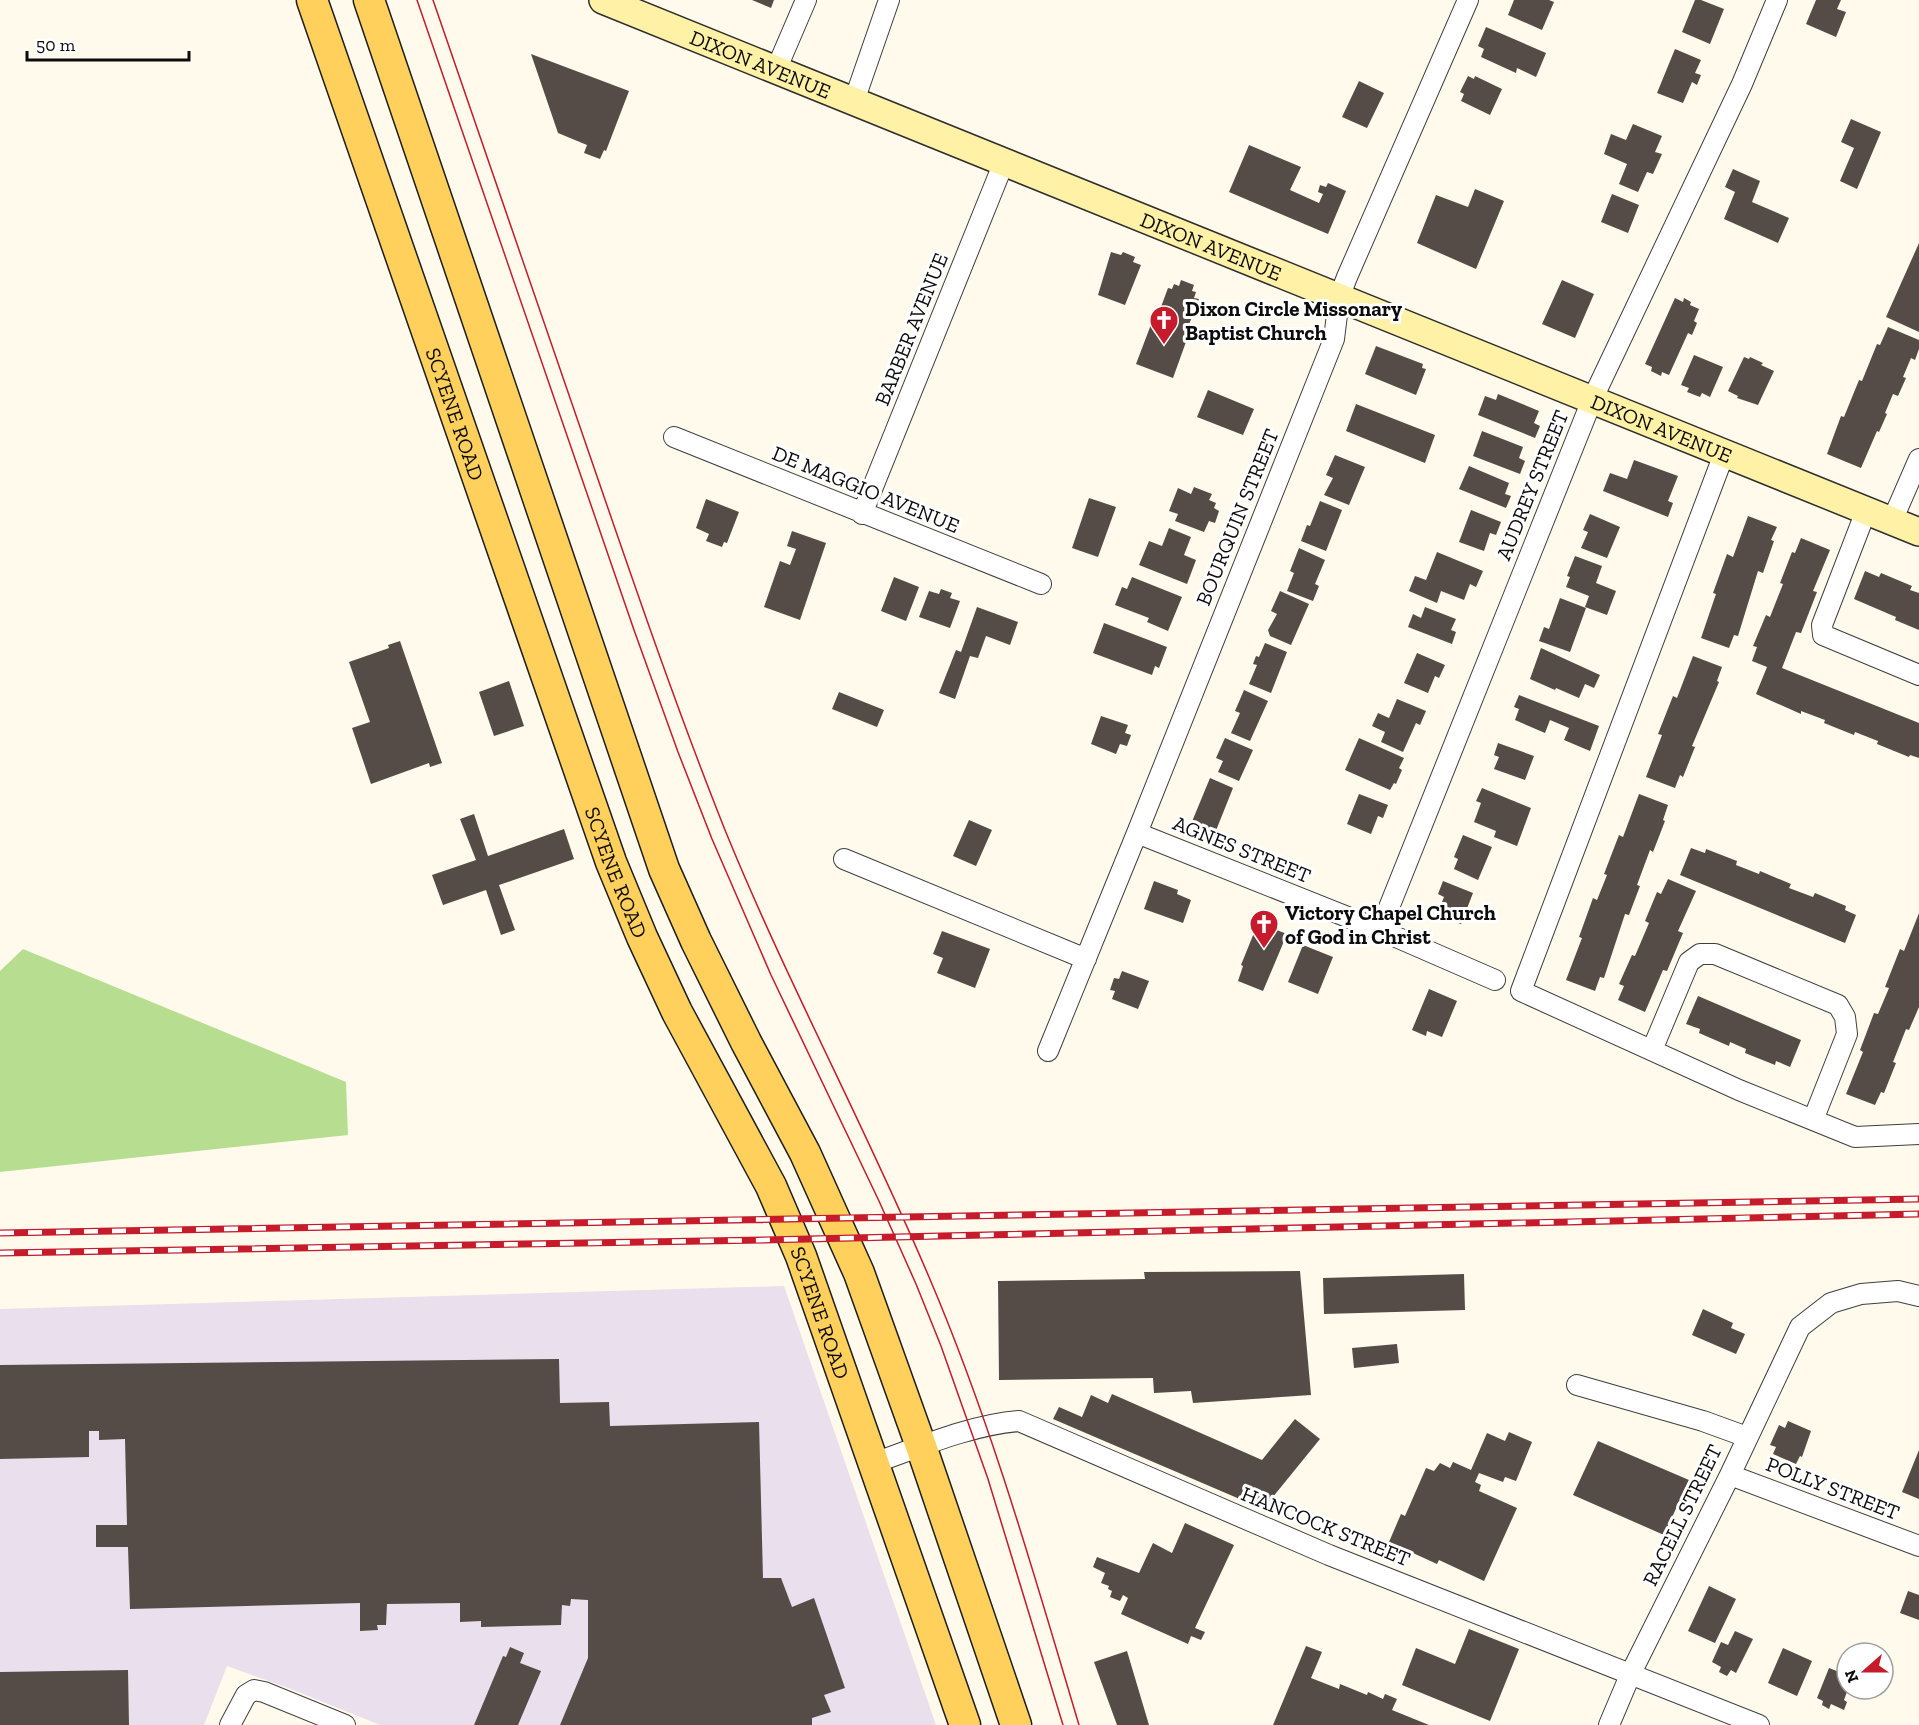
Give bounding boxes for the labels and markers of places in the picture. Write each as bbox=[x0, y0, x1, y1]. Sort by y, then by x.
place label: Dixon Circle Missonary Baptist Church bbox=[1185, 296, 1402, 345]
church icon: Dixon Circle Missonary Baptist Church bbox=[1148, 304, 1180, 346]
place label: Victory Chapel Church of God in Christ bbox=[1285, 900, 1496, 949]
church icon: Victory Chapel Church of God in Christ bbox=[1248, 908, 1280, 950]

